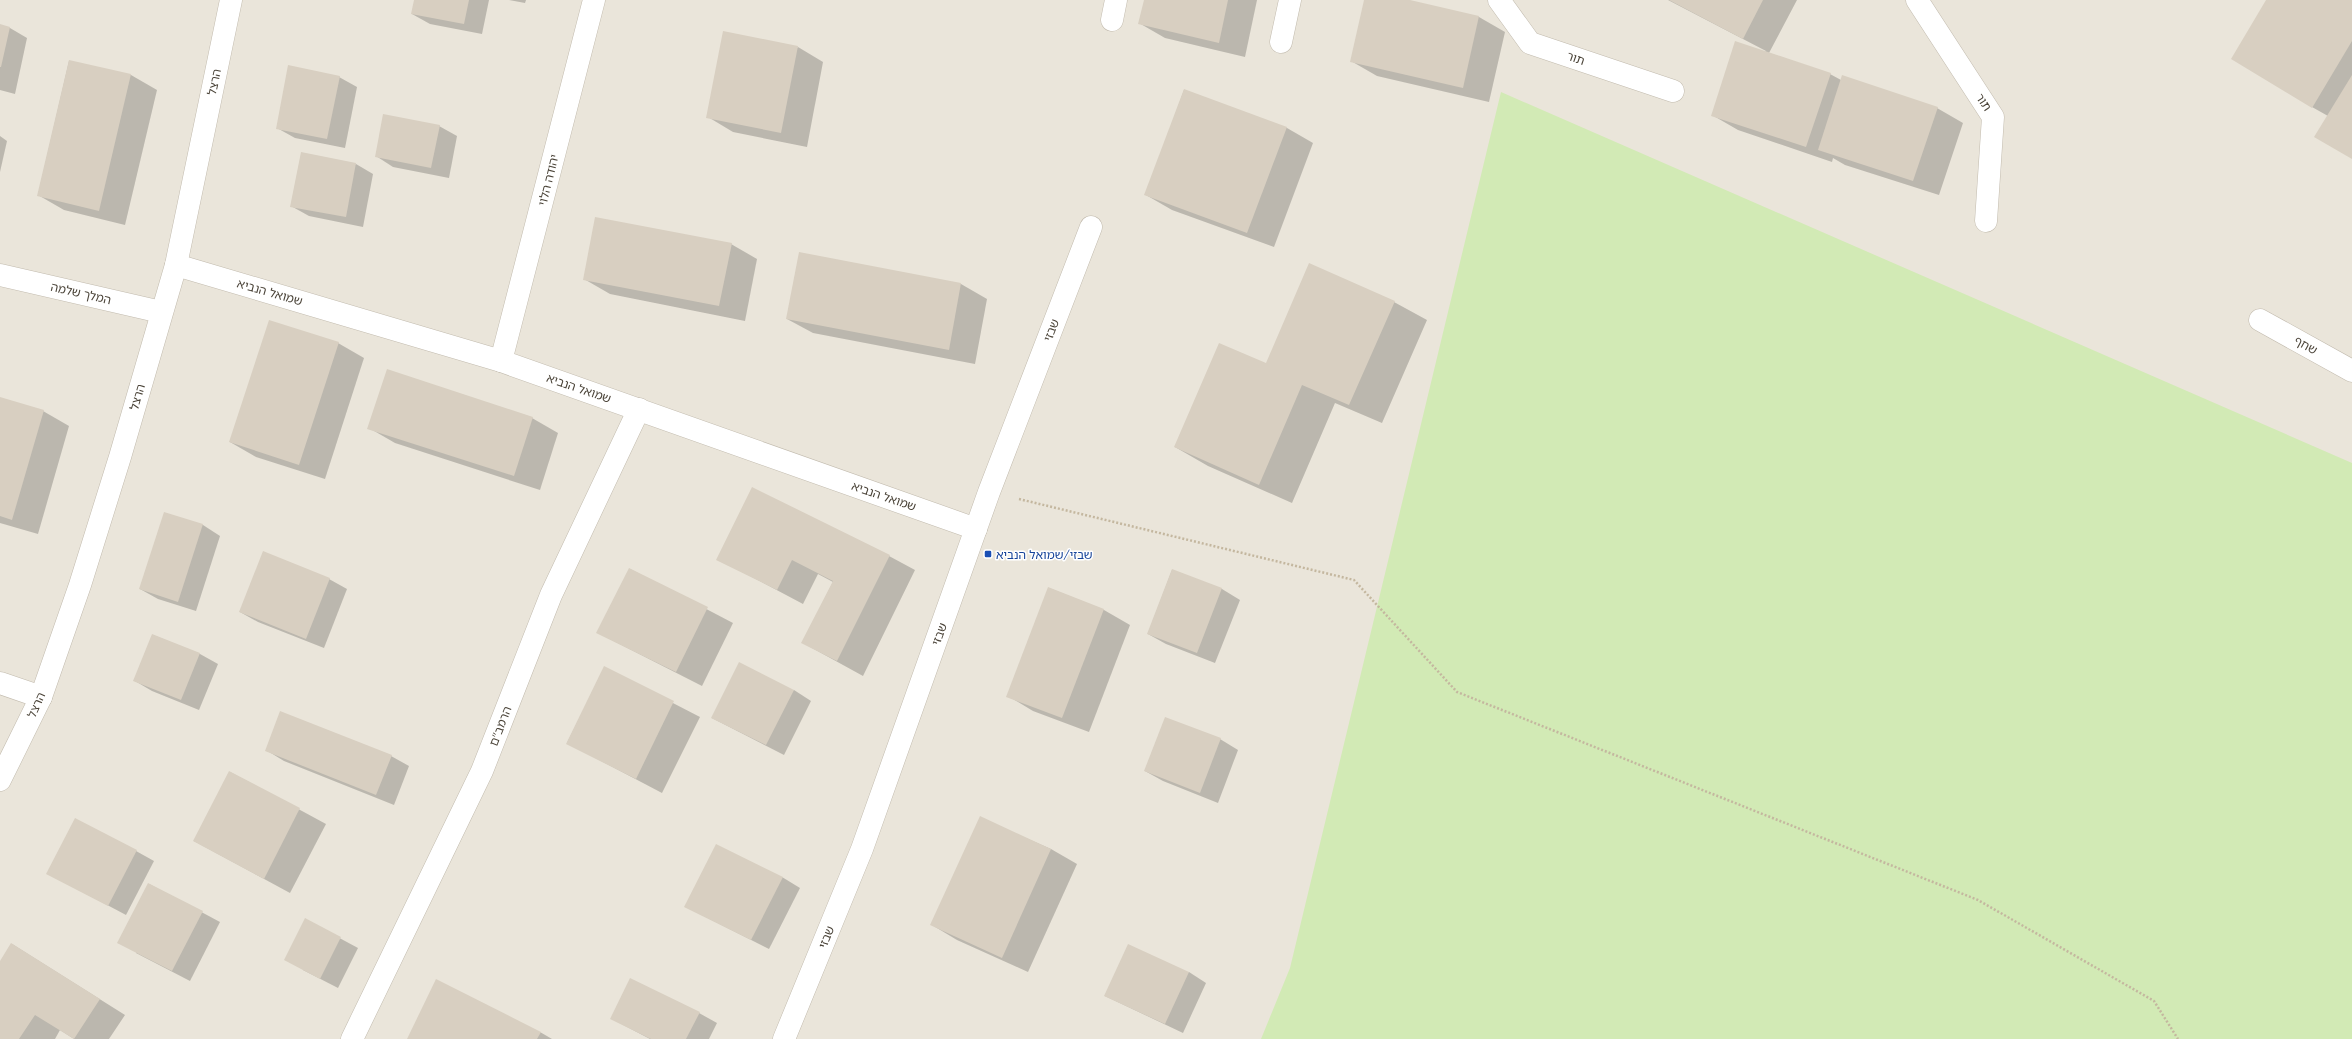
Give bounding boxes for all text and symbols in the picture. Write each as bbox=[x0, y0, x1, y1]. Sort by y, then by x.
street label: תור bbox=[1565, 48, 1587, 68]
street label: הרצל bbox=[204, 67, 224, 97]
street label: תור bbox=[1973, 90, 1995, 114]
street label: יהודה הלוי bbox=[534, 153, 562, 207]
street label: שמואל הנביא bbox=[236, 276, 304, 308]
street label: המלך שלמה bbox=[49, 279, 113, 307]
street label: שבזי bbox=[1040, 317, 1062, 343]
street label: שחף bbox=[2292, 333, 2320, 357]
street label: שמואל הנביא bbox=[545, 370, 613, 406]
street label: הרצל bbox=[126, 382, 148, 412]
street label: שמואל הנביא bbox=[850, 478, 918, 514]
place label: שבזי/שמואל הנביא bbox=[996, 547, 1093, 562]
marker: שבזי/שמואל הנביא bbox=[983, 549, 993, 559]
street label: שבזי bbox=[928, 621, 950, 647]
street label: הרצל bbox=[24, 690, 48, 720]
street label: הרמב"ם bbox=[486, 704, 514, 748]
street label: שבזי bbox=[815, 924, 837, 950]

